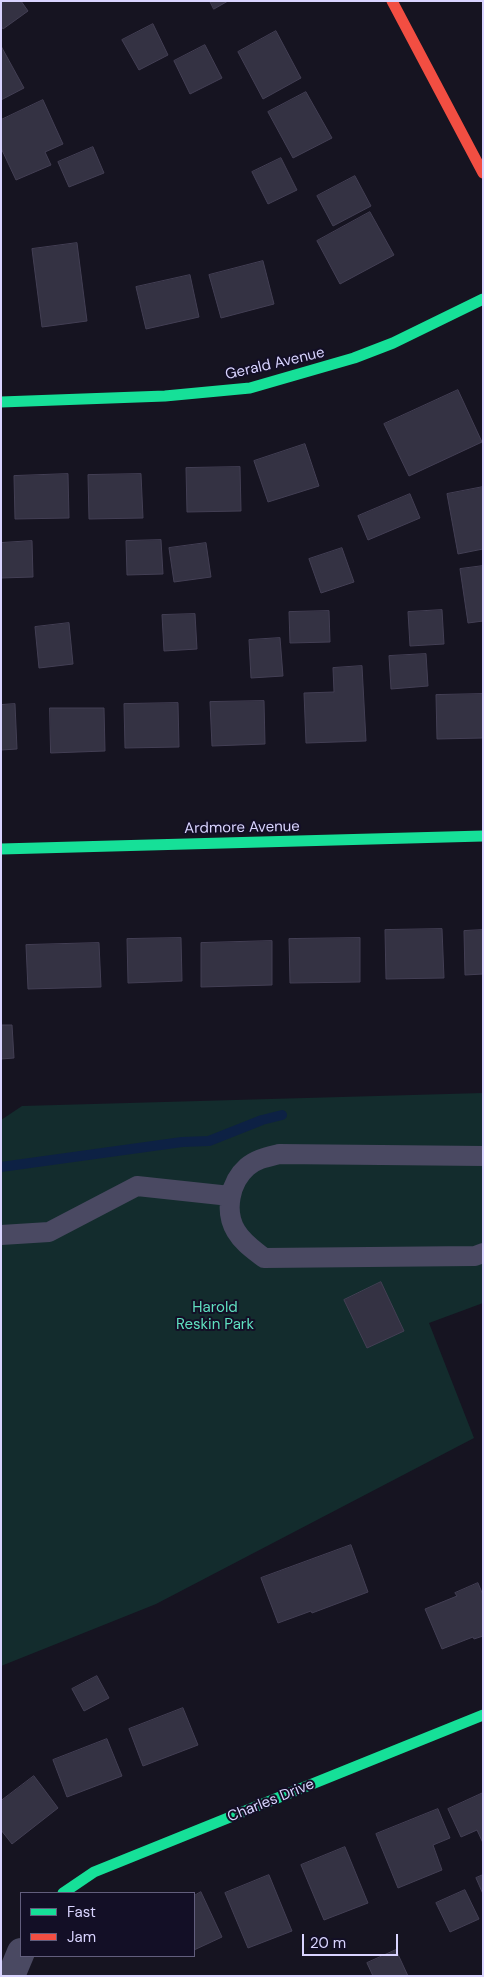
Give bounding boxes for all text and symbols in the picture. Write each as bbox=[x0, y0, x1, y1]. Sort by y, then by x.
street label: Gerald Avenue bbox=[224, 344, 326, 384]
street label: Ardmore Avenue bbox=[184, 818, 300, 838]
park label: Harold Reskin Park bbox=[176, 1299, 254, 1334]
street label: Charles Drive bbox=[225, 1775, 317, 1827]
legend bbox=[20, 1892, 195, 1957]
text: Fast bbox=[67, 1902, 96, 1922]
scale bar bbox=[304, 1924, 400, 1956]
text: Jam bbox=[67, 1927, 96, 1947]
text: 20 m bbox=[310, 1933, 346, 1953]

